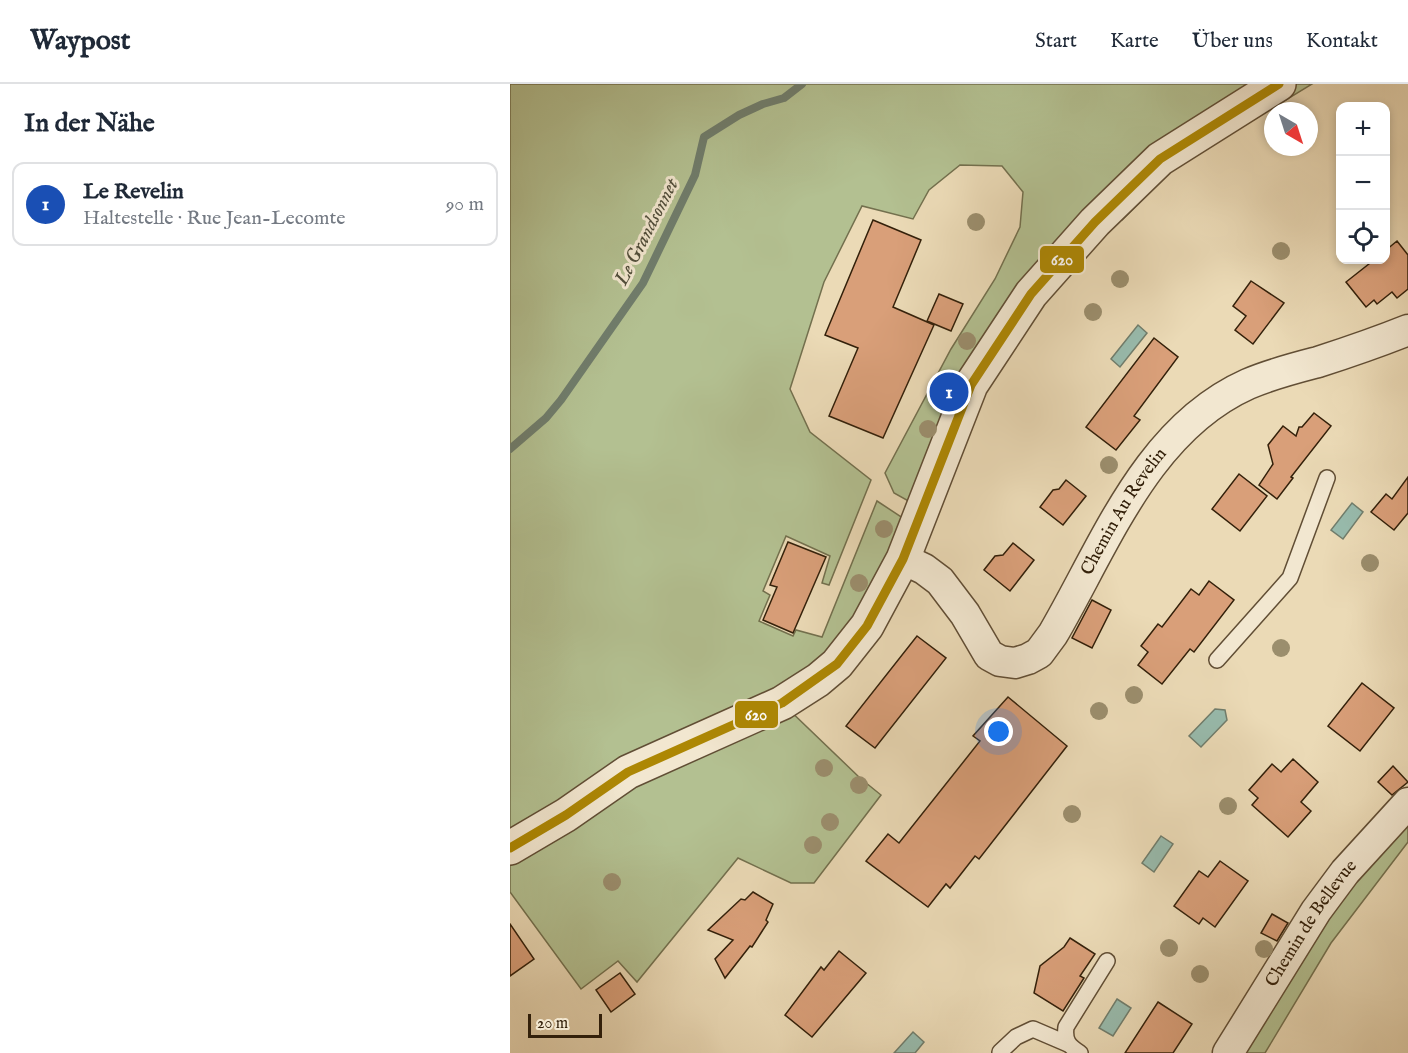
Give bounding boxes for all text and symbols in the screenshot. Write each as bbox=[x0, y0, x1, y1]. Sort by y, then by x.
text: Waypost bbox=[30, 24, 130, 59]
text: Start bbox=[1035, 28, 1077, 55]
text: Karte bbox=[1110, 28, 1159, 55]
text: Über uns bbox=[1192, 28, 1273, 55]
text: Kontakt bbox=[1306, 28, 1378, 55]
north arrow bbox=[1264, 102, 1318, 156]
map controls bbox=[1336, 102, 1390, 264]
button: + bbox=[1336, 102, 1390, 156]
text: In der Nähe bbox=[24, 107, 155, 140]
button: − bbox=[1336, 156, 1390, 210]
water label: Le Grandsonnet bbox=[609, 173, 685, 291]
text: Le Revelin bbox=[83, 178, 184, 206]
text: 1 bbox=[42, 192, 49, 217]
text: 90 m bbox=[446, 192, 484, 217]
text: Haltestelle · Rue Jean-Lecomte bbox=[83, 206, 345, 231]
button: locate bbox=[1336, 210, 1390, 264]
line badge: 620 bbox=[1039, 245, 1085, 274]
text: 620 bbox=[1051, 251, 1073, 271]
pin: 1 bbox=[930, 370, 968, 414]
street label: Chemin Au Revelin bbox=[1076, 443, 1172, 579]
line badge: 620 bbox=[734, 700, 779, 729]
text: 620 bbox=[745, 706, 767, 726]
your location bbox=[984, 717, 1013, 746]
street label: Chemin de Bellevue bbox=[1260, 855, 1362, 991]
scale bar bbox=[528, 1011, 602, 1038]
text: 20 m bbox=[537, 1014, 568, 1034]

